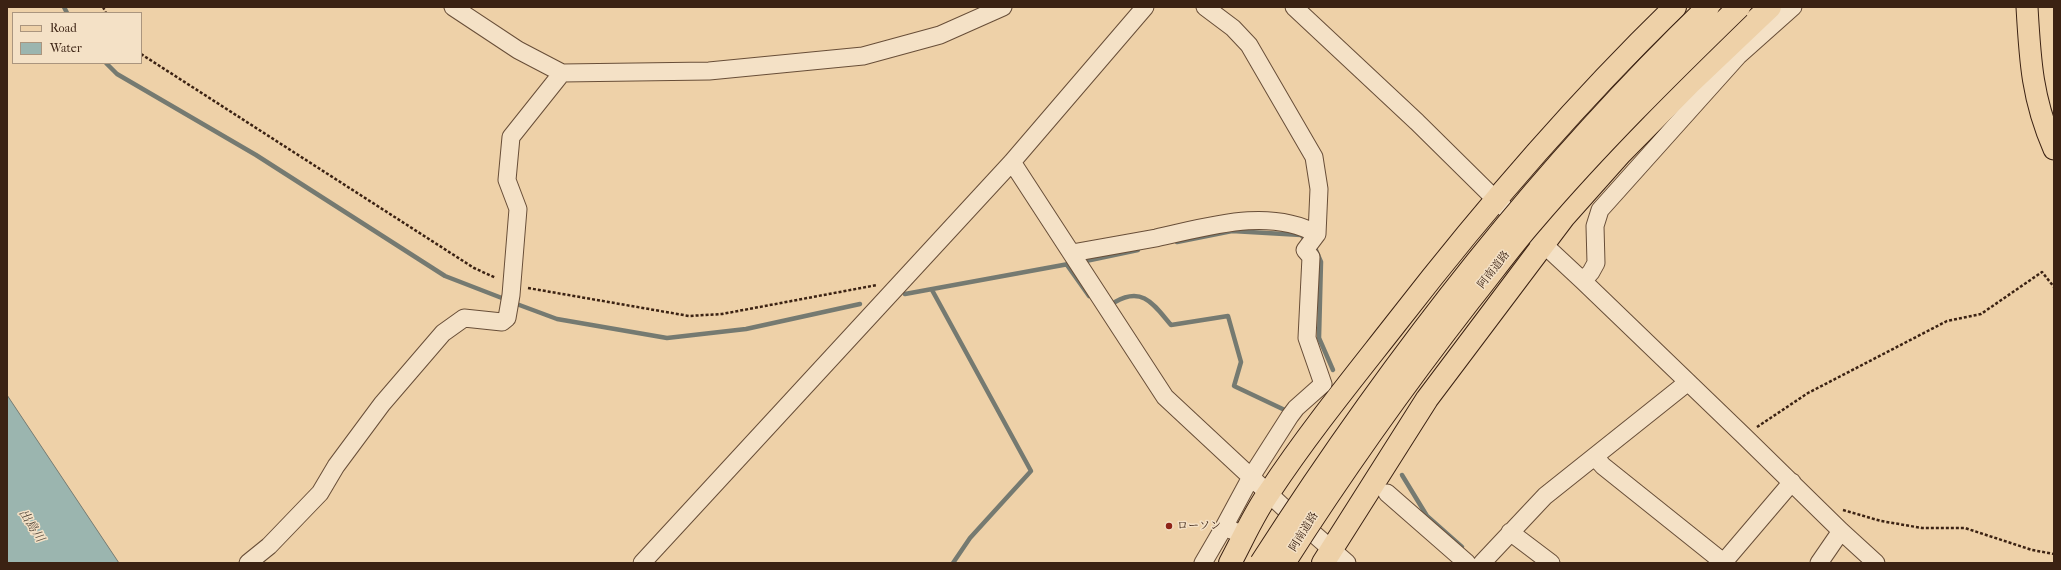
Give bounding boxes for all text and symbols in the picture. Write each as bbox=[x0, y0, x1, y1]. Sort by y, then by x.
legend bbox=[12, 12, 142, 64]
text: Road bbox=[50, 21, 77, 35]
text: Water bbox=[50, 41, 82, 55]
street label: 阿南道路 bbox=[1475, 249, 1513, 291]
water label: 出島川 bbox=[15, 507, 47, 545]
street label: 阿南道路 bbox=[1287, 510, 1321, 554]
place label: ローソン bbox=[1177, 519, 1221, 533]
marker: ローソン bbox=[1164, 521, 1174, 531]

